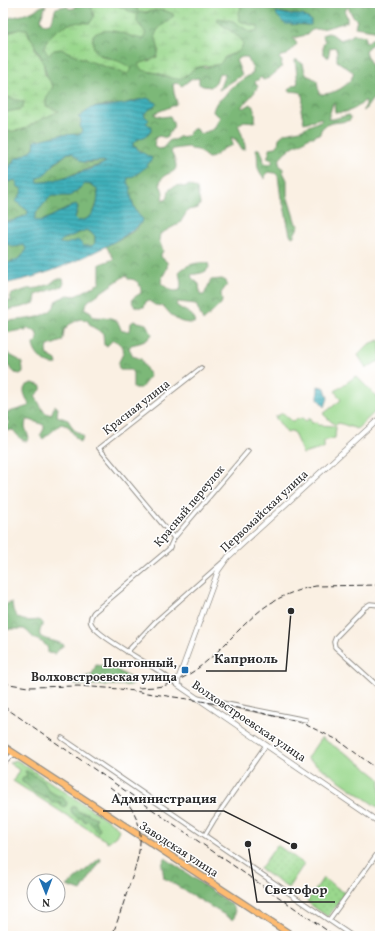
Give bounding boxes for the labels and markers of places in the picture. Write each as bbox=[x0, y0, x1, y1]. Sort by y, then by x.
callout: Каприоль bbox=[206, 646, 286, 671]
place label: Понтонный, Волховстроевская улица bbox=[31, 656, 177, 686]
marker: Понтонный, Волховстроевская улица bbox=[180, 665, 190, 675]
callout: Администрация bbox=[103, 786, 224, 811]
callout: Светофор bbox=[257, 877, 335, 902]

